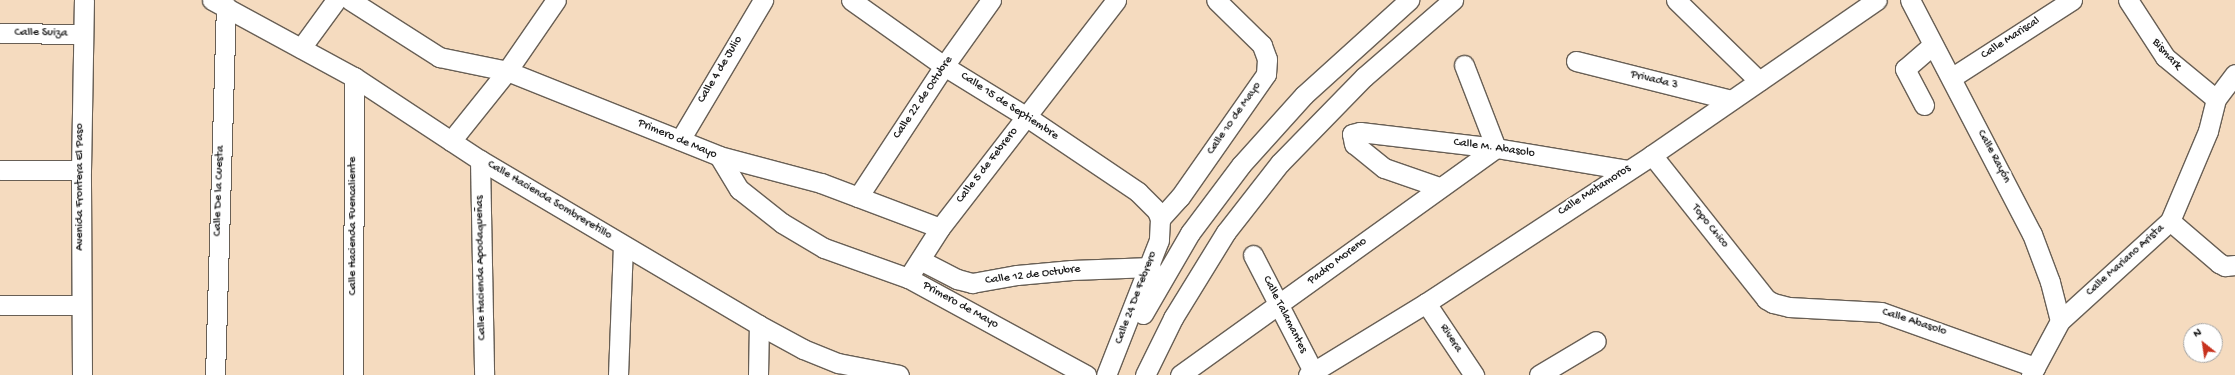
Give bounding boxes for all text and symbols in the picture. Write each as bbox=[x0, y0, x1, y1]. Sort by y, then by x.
street label: Calle Mariscal bbox=[1979, 15, 2043, 63]
street label: Calle Suiza bbox=[14, 26, 68, 42]
street label: Calle 4 de Julio bbox=[695, 34, 747, 106]
street label: Bismark bbox=[2148, 36, 2184, 74]
street label: Calle 22 de Octubre bbox=[891, 54, 957, 142]
street label: Privada 3 bbox=[1629, 68, 1679, 94]
street label: Calle 15 de Septiembre bbox=[957, 70, 1061, 144]
street label: Calle 10 de Mayo bbox=[1205, 80, 1265, 158]
street label: Primero de Mayo bbox=[635, 117, 719, 163]
street label: Avenida Frontera El Paso bbox=[74, 123, 88, 251]
street label: Calle 5 de Febrero bbox=[954, 125, 1022, 207]
street label: Calle Rayón bbox=[1973, 128, 2013, 186]
street label: Calle M. Abasolo bbox=[1452, 136, 1536, 162]
street label: Calle De la Cuesta bbox=[211, 145, 229, 237]
street label: Calle Hacienda Fuencaliente bbox=[347, 157, 361, 295]
street label: Calle Hacienda Sombreretillo bbox=[484, 158, 614, 244]
street label: Calle Matamoros bbox=[1556, 162, 1634, 220]
street label: Calle Hacienda Apodaqueñas bbox=[474, 195, 490, 341]
street label: Topo Chico bbox=[1687, 202, 1731, 252]
street label: Calle Mariano Arista bbox=[2084, 222, 2168, 300]
street label: Padro Moreno bbox=[1305, 235, 1371, 289]
street label: Calle 24 De Febrero bbox=[1113, 250, 1161, 346]
street label: Calle 12 de Octubre bbox=[985, 263, 1081, 289]
street label: Calle Talamantes bbox=[1258, 274, 1310, 356]
street label: Primero de Mayo bbox=[919, 279, 1001, 333]
street label: Calle Abasolo bbox=[1880, 306, 1948, 340]
street label: Rivera bbox=[1435, 322, 1465, 356]
north arrow bbox=[2183, 323, 2223, 363]
text: N bbox=[2191, 326, 2204, 340]

